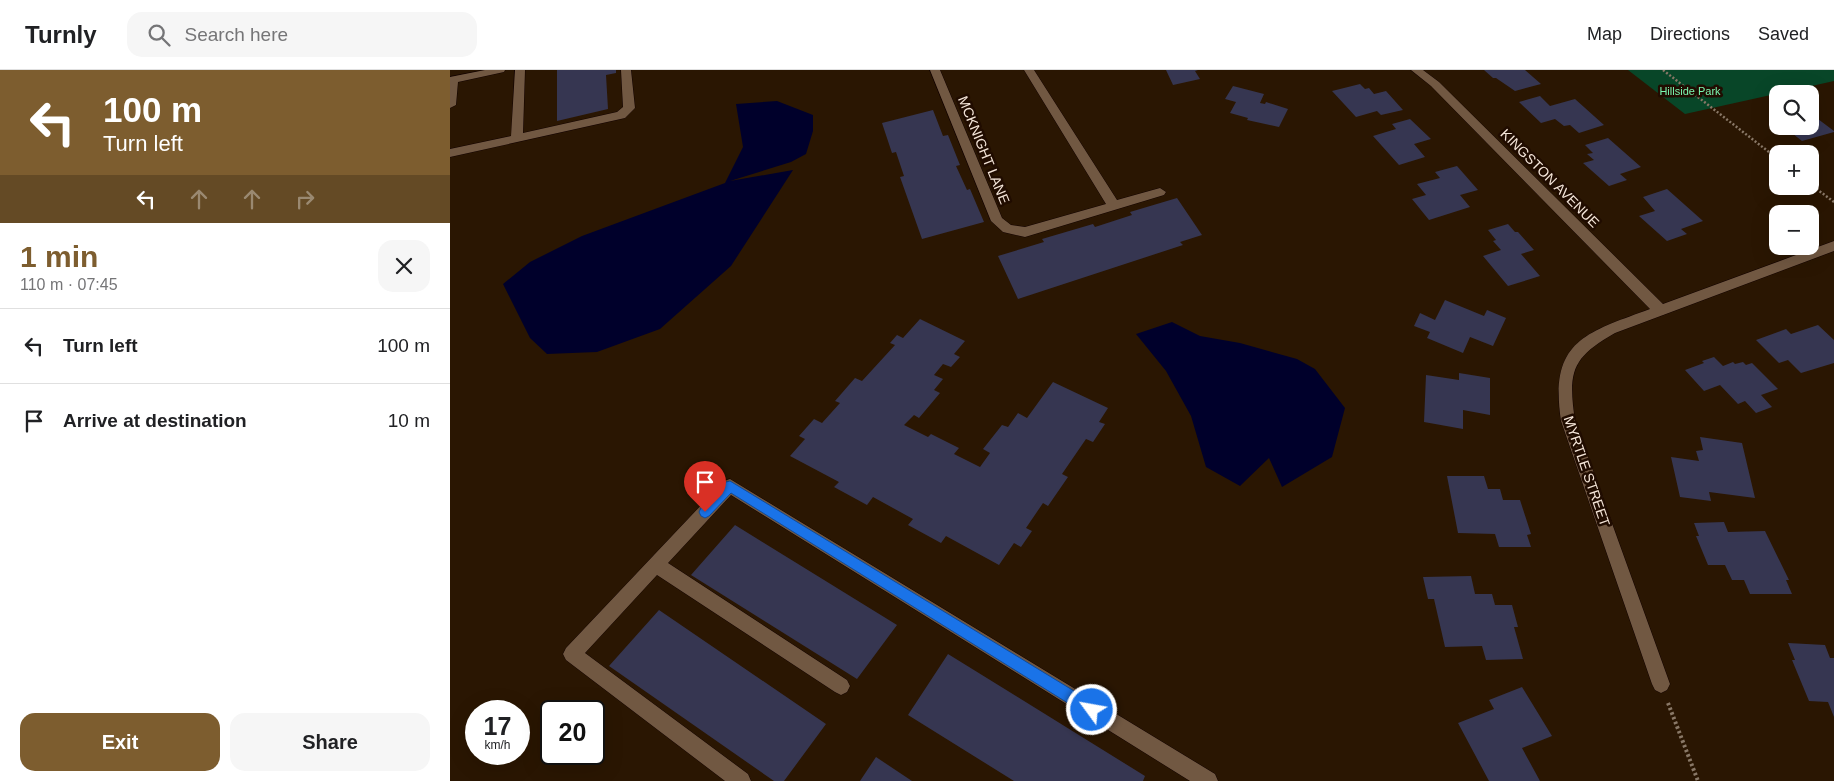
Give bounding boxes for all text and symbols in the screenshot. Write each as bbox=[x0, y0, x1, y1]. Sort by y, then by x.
search box bbox=[127, 12, 477, 57]
text: Turnly bbox=[25, 21, 97, 48]
icon: search bbox=[145, 21, 173, 49]
text: Search here bbox=[185, 24, 288, 45]
text: Map bbox=[1587, 24, 1622, 44]
text: Directions bbox=[1650, 24, 1730, 44]
text: Saved bbox=[1758, 24, 1809, 44]
park label: Hillside Park bbox=[1659, 85, 1721, 97]
map controls bbox=[1769, 85, 1819, 255]
button: search bbox=[1769, 85, 1819, 135]
icon: left bbox=[20, 90, 85, 155]
text: 100 m bbox=[103, 90, 202, 129]
street label: MCKNIGHT LANE bbox=[955, 94, 1013, 206]
street label: KINGSTON AVENUE bbox=[1497, 125, 1603, 231]
text: Turn left bbox=[103, 131, 183, 156]
button: + bbox=[1769, 145, 1819, 195]
icon: left bbox=[132, 185, 160, 213]
icon: ahead bbox=[185, 185, 213, 213]
icon: ahead bbox=[238, 185, 266, 213]
icon: right bbox=[291, 185, 319, 213]
button: − bbox=[1769, 205, 1819, 255]
text: 1 min bbox=[20, 240, 98, 273]
button: close bbox=[378, 240, 430, 292]
text: 110 m · 07:45 bbox=[20, 276, 118, 293]
icon: left bbox=[20, 332, 48, 360]
text: Turn left bbox=[63, 335, 138, 356]
text: 100 m bbox=[377, 335, 430, 356]
icon: arrive bbox=[20, 407, 48, 435]
text: Arrive at destination bbox=[63, 410, 247, 431]
text: 10 m bbox=[388, 410, 430, 431]
street label: MYRTLE STREET bbox=[1561, 414, 1614, 529]
pin bbox=[684, 461, 726, 512]
icon: arrive bbox=[691, 468, 719, 496]
position arrow bbox=[1065, 683, 1117, 735]
speed limit sign: 20 bbox=[540, 700, 605, 765]
text: 17 bbox=[484, 712, 511, 740]
button: Exit bbox=[20, 713, 220, 771]
button: Share bbox=[230, 713, 430, 771]
text: km/h bbox=[484, 738, 511, 752]

